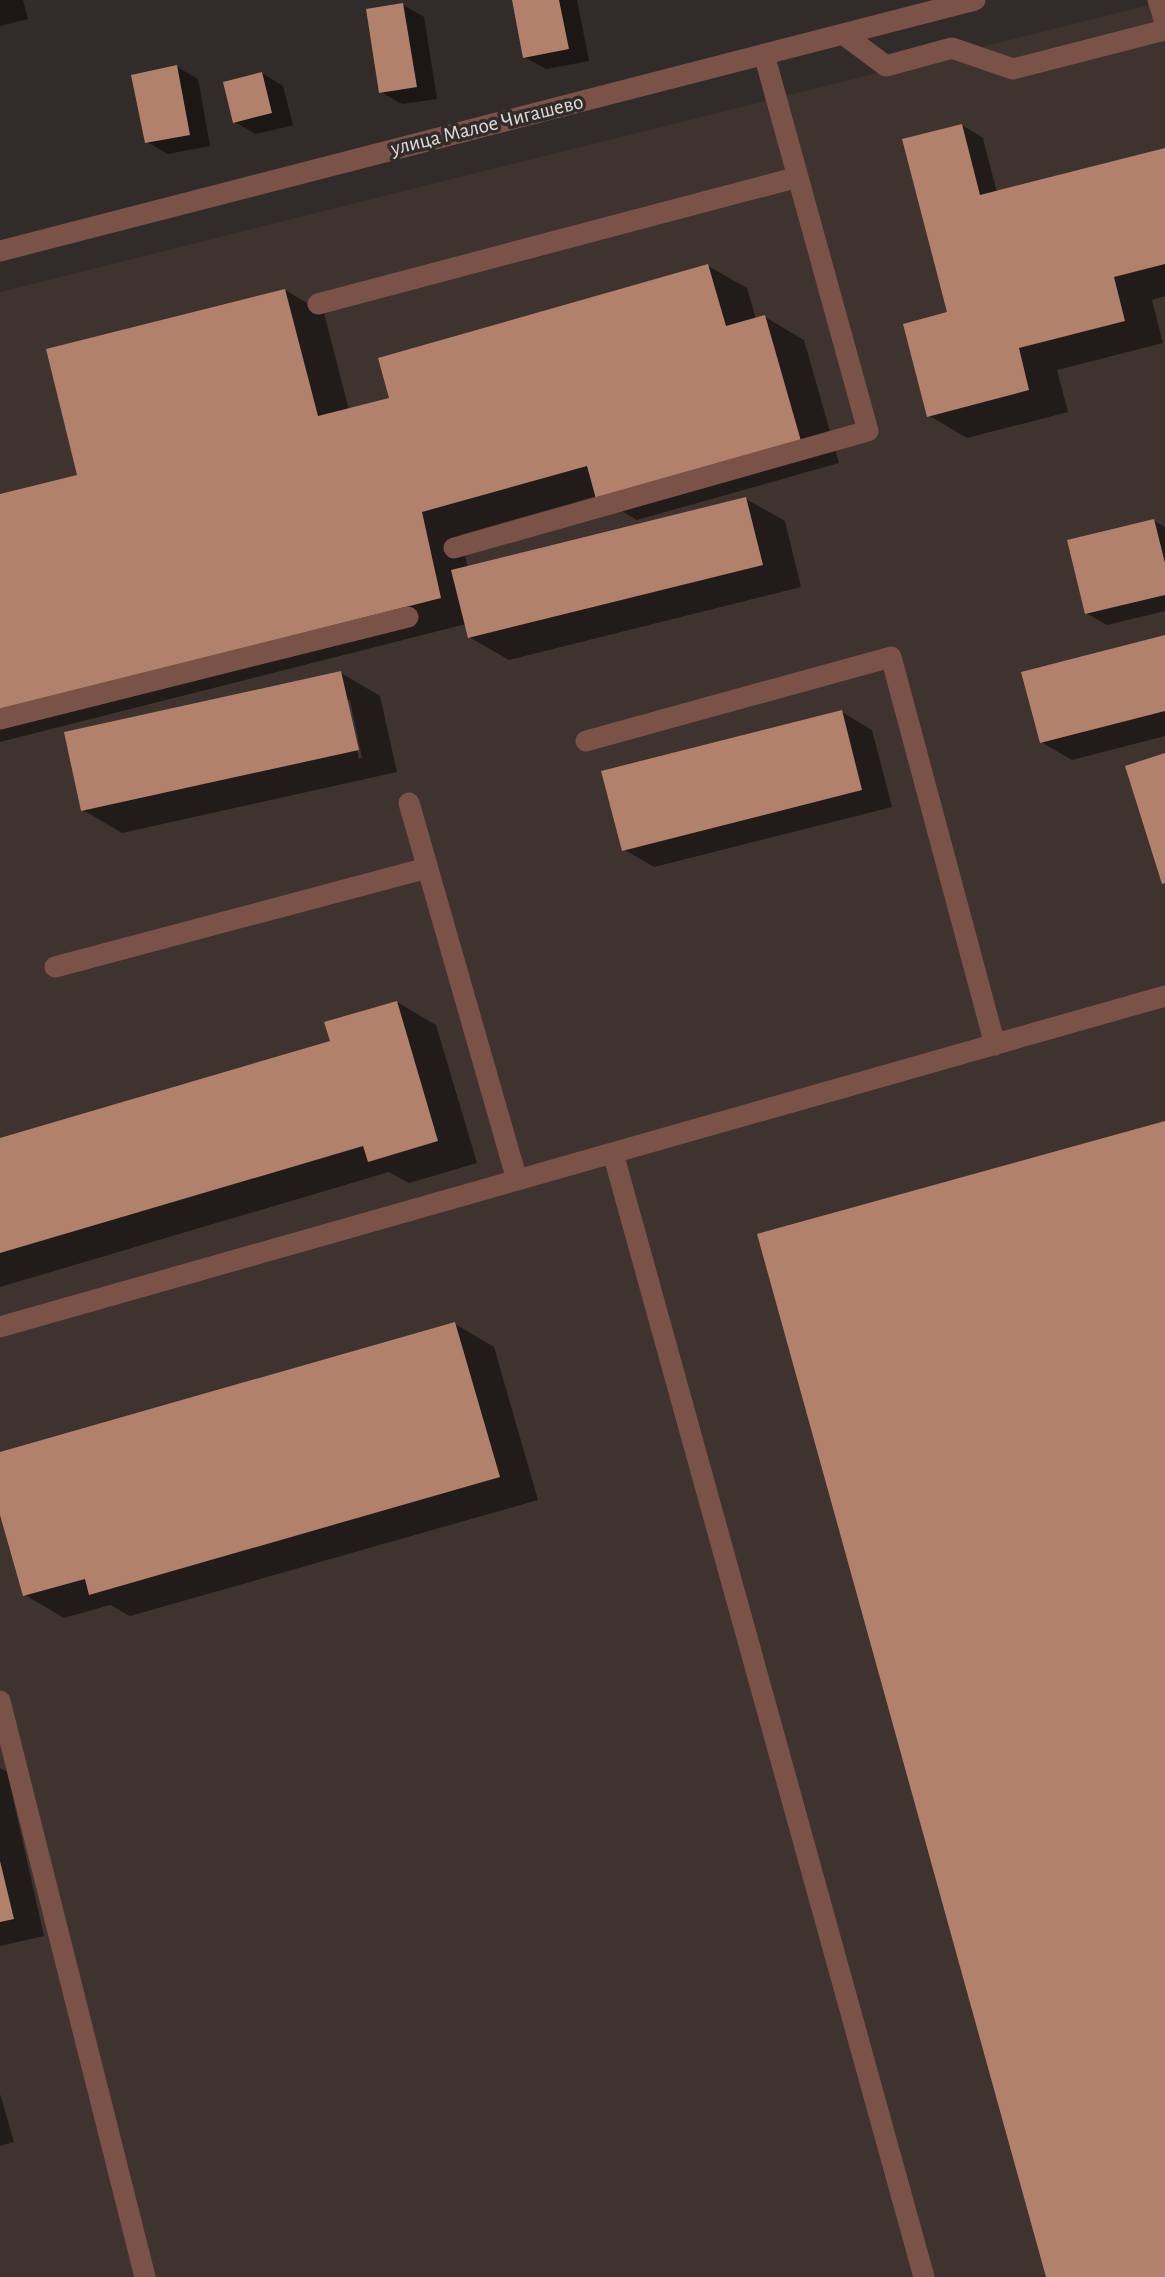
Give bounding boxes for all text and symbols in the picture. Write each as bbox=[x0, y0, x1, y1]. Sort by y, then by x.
street label: улица Малое Чигашево bbox=[388, 91, 585, 159]

